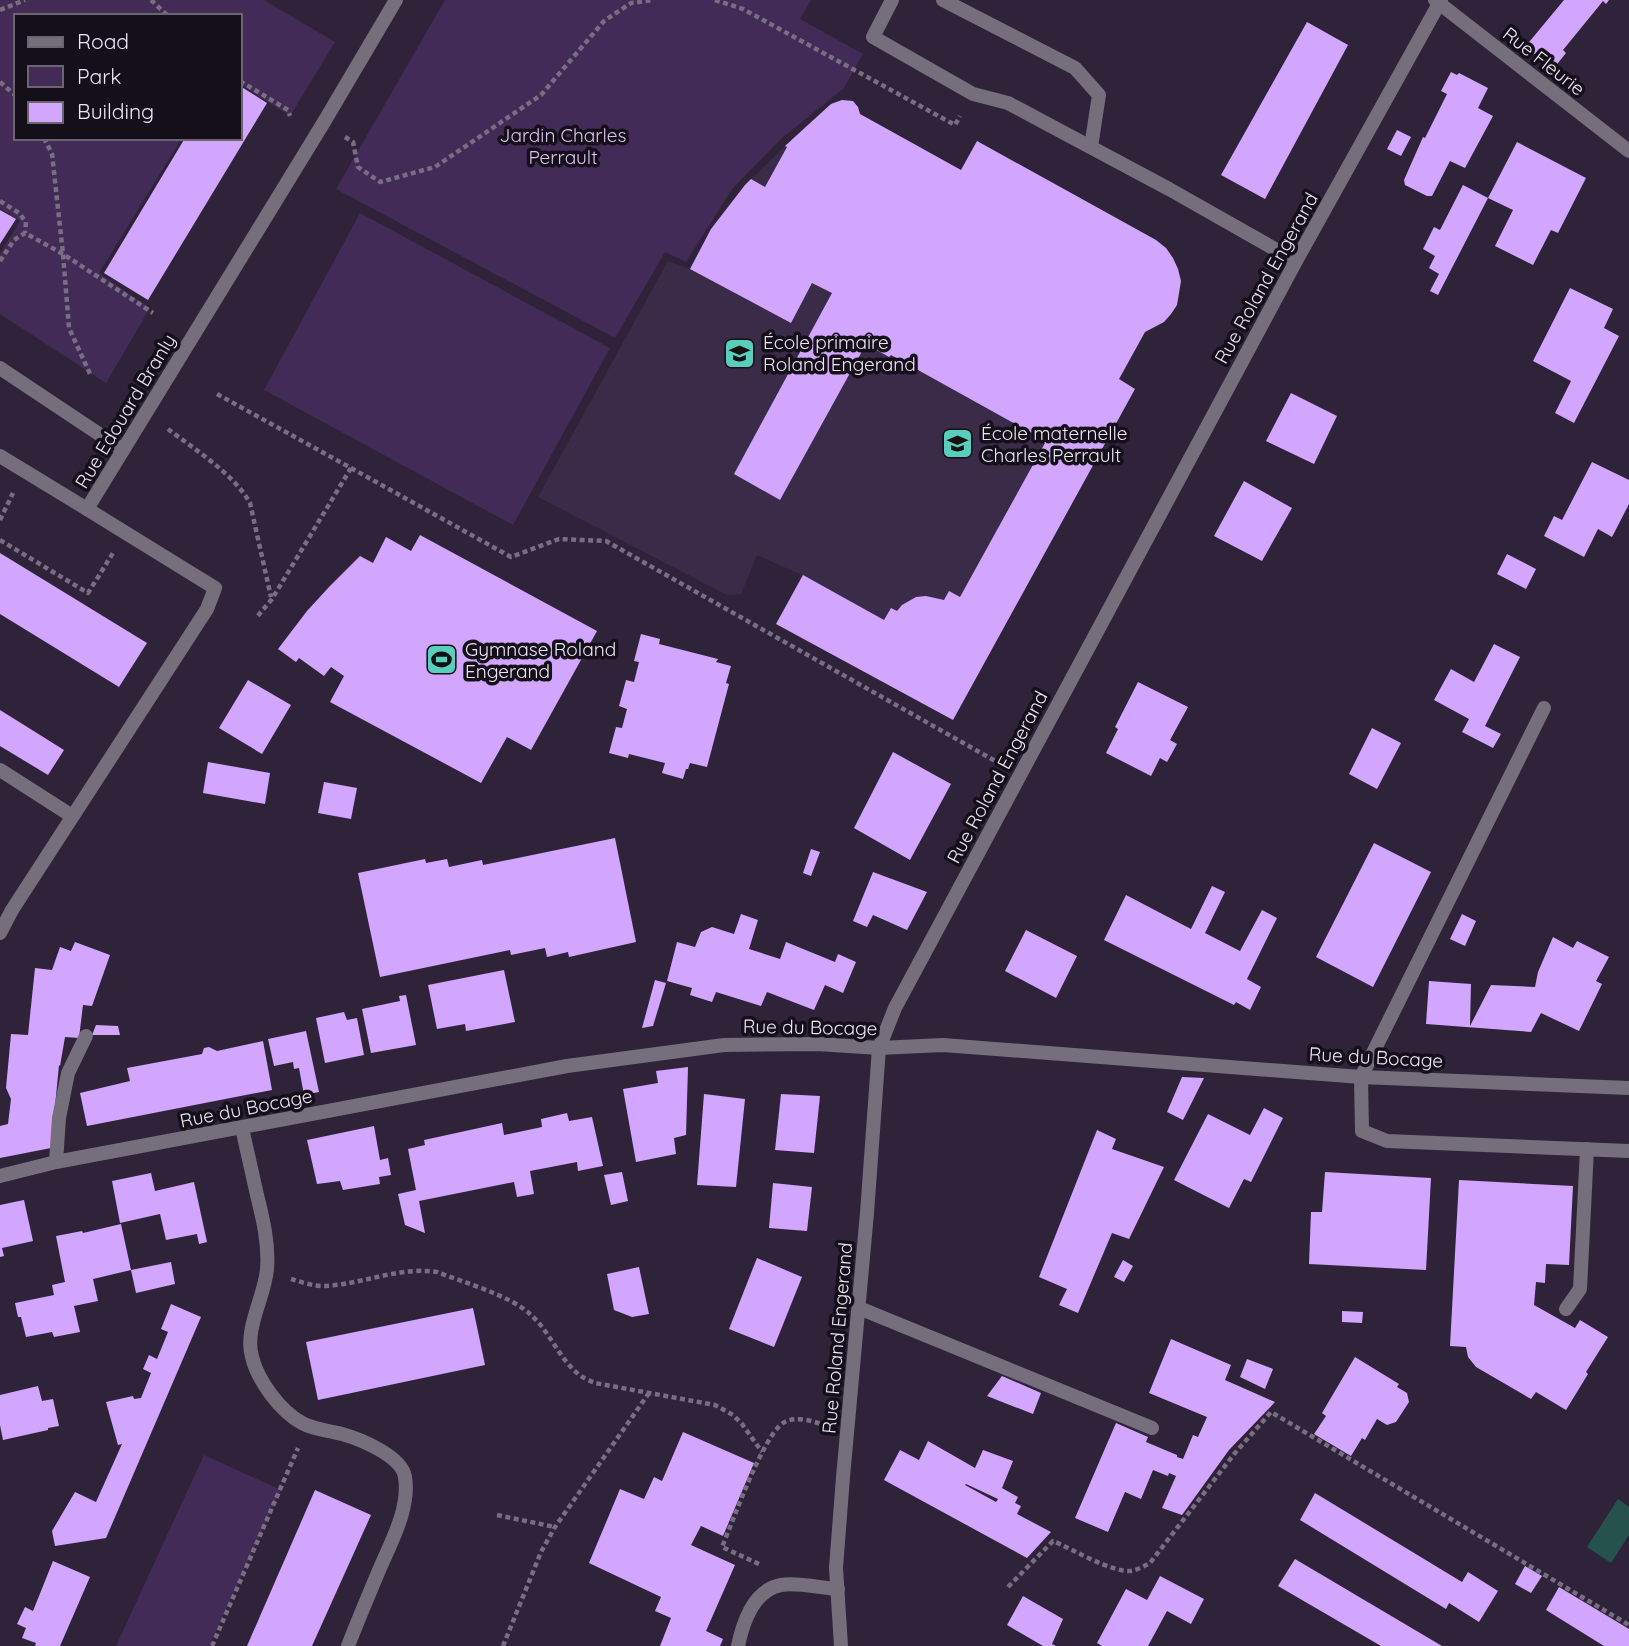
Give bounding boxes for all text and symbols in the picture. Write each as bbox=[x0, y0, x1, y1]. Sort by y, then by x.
legend bbox=[14, 14, 242, 140]
street label: Rue Fleurie bbox=[1498, 21, 1590, 101]
text: Road bbox=[77, 28, 129, 54]
text: Park bbox=[77, 63, 121, 89]
text: Building bbox=[77, 98, 154, 124]
park label: Jardin Charles Perrault bbox=[500, 123, 627, 169]
street label: Rue Roland Engerand bbox=[1209, 188, 1323, 368]
street label: Rue Edouard Branly bbox=[69, 330, 181, 492]
place label: École primaire Roland Engerand bbox=[763, 330, 916, 376]
school or university icon: École primaire Roland Engerand bbox=[723, 336, 757, 370]
place label: École maternelle Charles Perrault bbox=[981, 421, 1127, 467]
school or university icon: École maternelle Charles Perrault bbox=[941, 427, 975, 461]
place label: Gymnase Roland Engerand bbox=[465, 637, 616, 683]
sports icon: Gymnase Roland Engerand bbox=[425, 643, 459, 677]
street label: Rue Roland Engerand bbox=[941, 687, 1053, 867]
street label: Rue du Bocage bbox=[743, 1014, 877, 1040]
street label: Rue du Bocage bbox=[1308, 1041, 1444, 1073]
street label: Rue du Bocage bbox=[178, 1083, 314, 1133]
street label: Rue Roland Engerand bbox=[817, 1241, 857, 1435]

